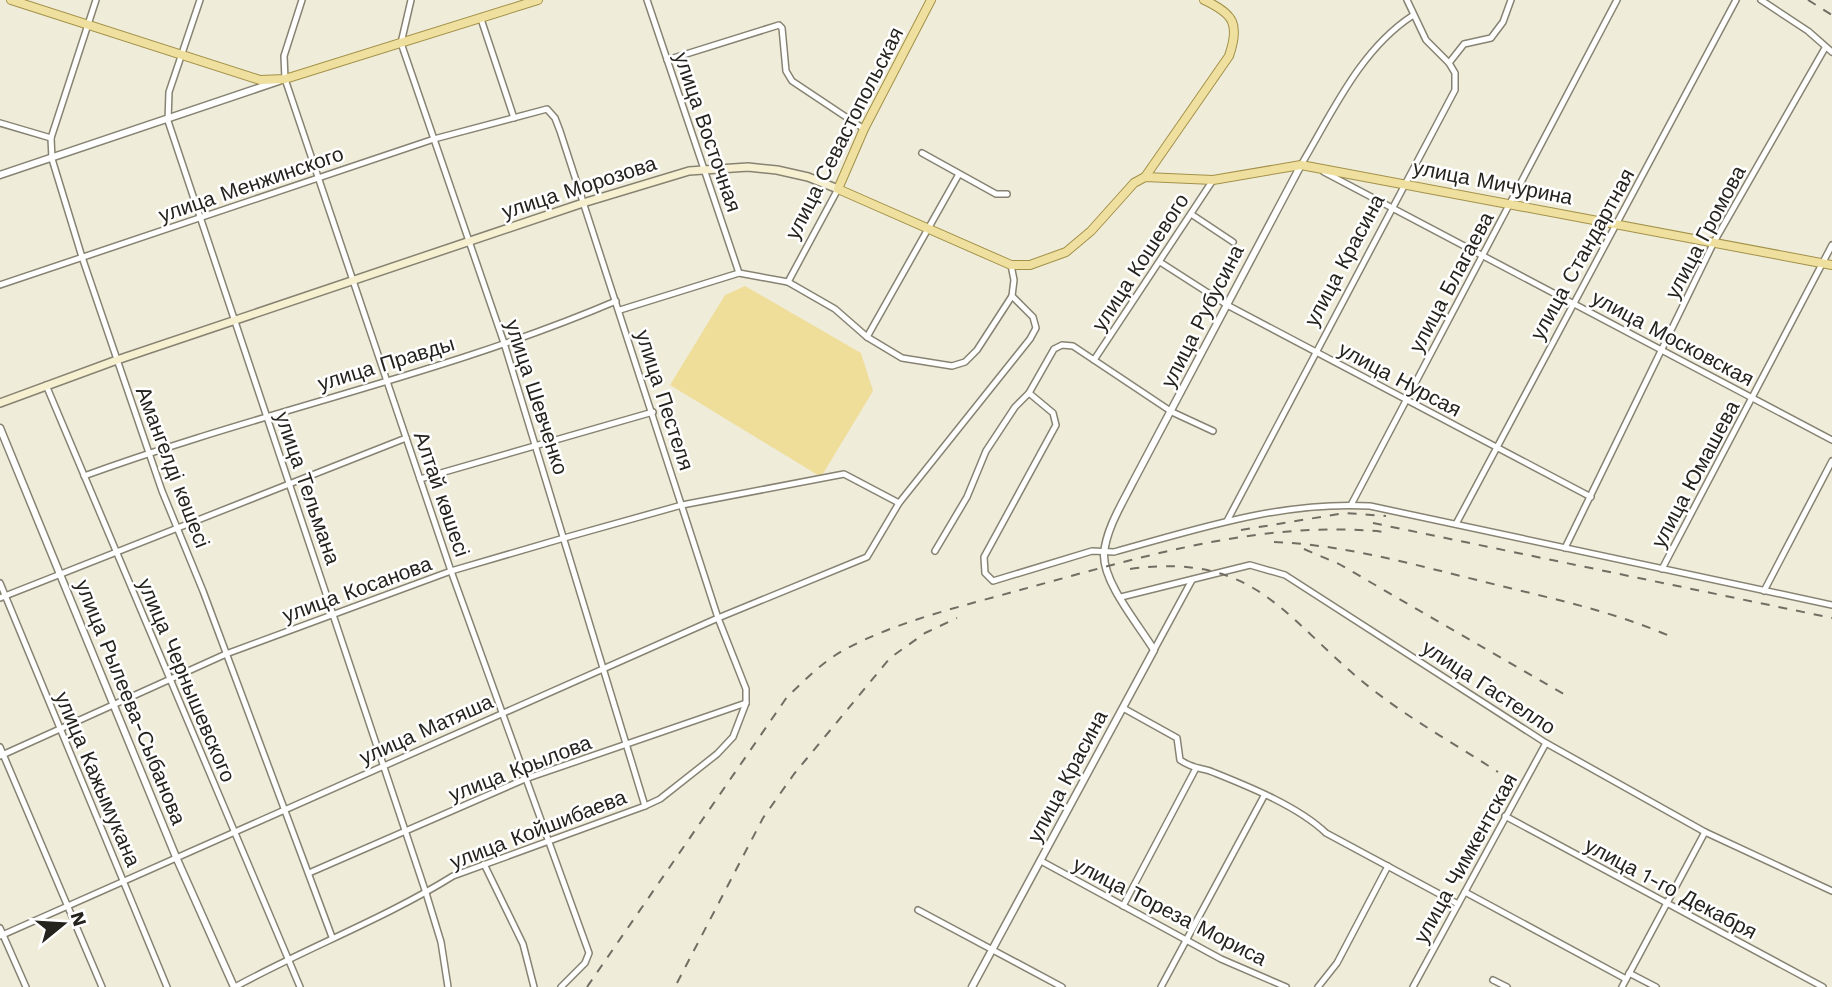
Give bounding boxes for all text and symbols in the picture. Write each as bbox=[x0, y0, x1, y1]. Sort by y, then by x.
street label: улица Севастопольская bbox=[780, 23, 908, 243]
street label: улица Восточная bbox=[669, 49, 747, 215]
street label: улица Менжинского bbox=[155, 141, 347, 227]
street label: улица Морозова bbox=[499, 150, 660, 224]
street label: улица Мичурина bbox=[1411, 154, 1575, 210]
street label: улица Громова bbox=[1659, 161, 1751, 303]
street label: улица Стандартная bbox=[1524, 164, 1640, 344]
street label: улица Кошевого bbox=[1086, 189, 1194, 335]
street label: улица Красина bbox=[1299, 189, 1389, 330]
street label: улица Благаева bbox=[1403, 207, 1499, 357]
street label: улица Рубусина bbox=[1155, 240, 1249, 392]
street label: улица Московская bbox=[1588, 285, 1758, 391]
street label: улица Шевченко bbox=[500, 316, 574, 478]
street label: улица Пестеля bbox=[631, 327, 699, 473]
street label: улица Правды bbox=[315, 330, 457, 396]
street label: улица Нурсая bbox=[1334, 336, 1466, 422]
street label: Амангелді көшесі bbox=[131, 383, 215, 551]
street label: улица Юмашева bbox=[1646, 396, 1744, 552]
street label: улица Тельмана bbox=[270, 408, 346, 568]
street label: Алтай көшесі bbox=[409, 428, 475, 560]
street label: улица Косанова bbox=[279, 550, 435, 628]
street label: улица Чернышевского bbox=[133, 574, 241, 786]
street label: улица Рылеева-Сыбанова bbox=[70, 576, 192, 829]
street label: улица Гастелло bbox=[1418, 635, 1560, 739]
street label: улица Кажымукана bbox=[50, 688, 146, 871]
street label: улица Матяша bbox=[355, 688, 497, 770]
street label: улица Красина bbox=[1022, 705, 1112, 846]
street label: улица Крылова bbox=[445, 729, 595, 807]
street label: улица Чимкентская bbox=[1408, 769, 1522, 947]
street label: улица Койшибаева bbox=[446, 784, 630, 874]
street label: улица 1-го Декабря bbox=[1581, 832, 1761, 944]
street label: улица Тореза Мориса bbox=[1069, 851, 1271, 971]
north arrow bbox=[28, 889, 98, 959]
text: N bbox=[66, 909, 92, 929]

